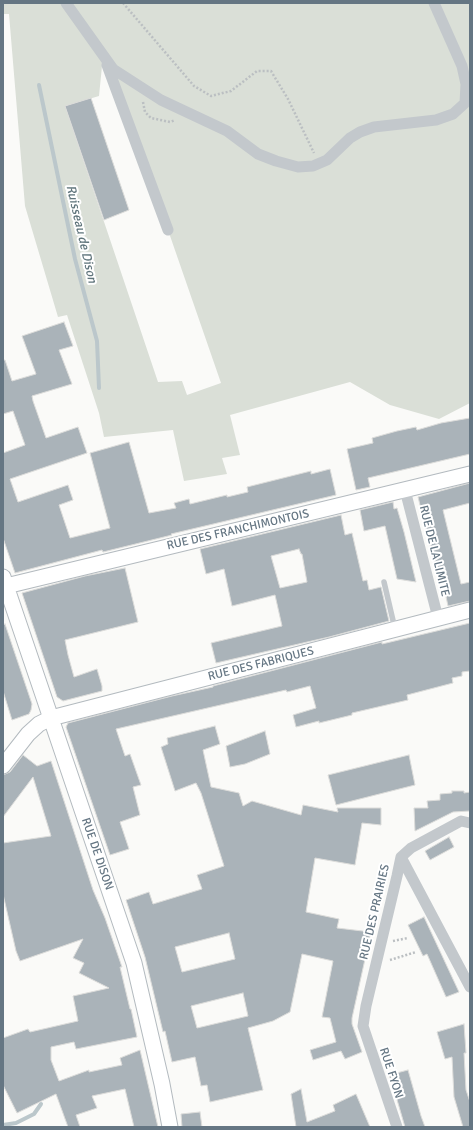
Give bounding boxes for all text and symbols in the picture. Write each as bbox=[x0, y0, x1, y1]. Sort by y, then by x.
water label: Ruisseau de Dison bbox=[62, 183, 100, 285]
street label: RUE DE LA LIMITE bbox=[416, 504, 452, 598]
street label: RUE DES FRANCHIMONTOIS bbox=[165, 507, 311, 553]
street label: RUE DES FABRIQUES bbox=[207, 644, 315, 684]
street label: RUE DE DISON bbox=[78, 816, 116, 892]
street label: RUE DES PRAIRIES bbox=[357, 863, 393, 961]
street label: RUE FYON bbox=[376, 1046, 406, 1100]

